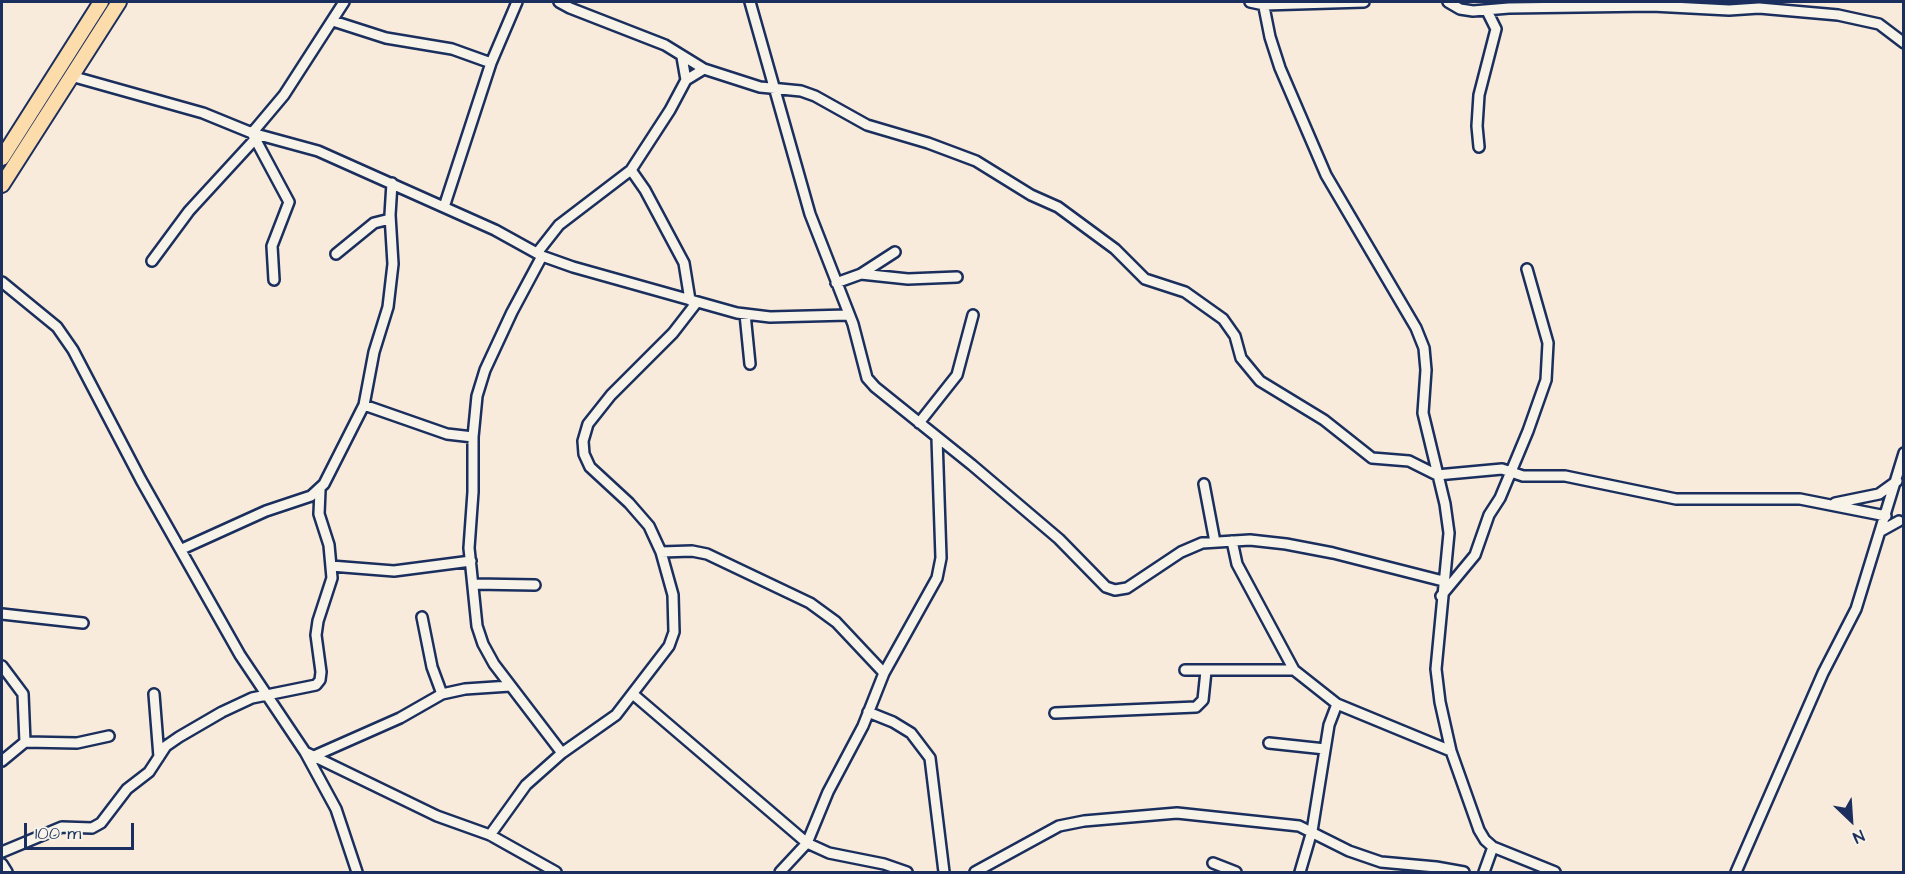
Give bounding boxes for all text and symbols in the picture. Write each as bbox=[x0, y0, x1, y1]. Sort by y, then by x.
north arrow bbox=[1821, 790, 1881, 850]
scale bar bbox=[27, 811, 136, 849]
text: 100 m bbox=[35, 821, 81, 846]
text: N bbox=[1849, 824, 1868, 848]

